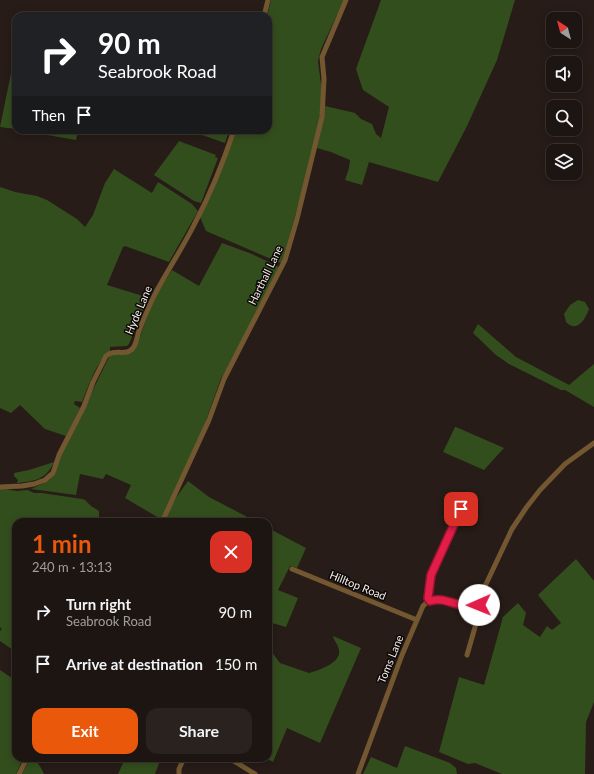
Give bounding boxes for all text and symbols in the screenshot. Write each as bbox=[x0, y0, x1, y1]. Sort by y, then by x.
north arrow bbox=[546, 12, 582, 48]
map controls bbox=[546, 12, 582, 180]
text: 90 m bbox=[98, 26, 161, 60]
icon: right bbox=[32, 28, 84, 80]
button: sound bbox=[546, 56, 582, 92]
text: Seabrook Road bbox=[98, 60, 217, 82]
button: search bbox=[546, 100, 582, 136]
icon: arrive bbox=[73, 104, 95, 126]
text: Then bbox=[32, 106, 65, 124]
button: layers bbox=[546, 144, 582, 180]
street label: Harthall Lane bbox=[245, 243, 285, 307]
street label: Hyde Lane bbox=[122, 284, 154, 336]
pin bbox=[444, 492, 478, 526]
icon: arrive bbox=[450, 498, 472, 520]
text: 1 min bbox=[32, 529, 92, 558]
button: close bbox=[210, 531, 252, 573]
text: 240 m · 13:13 bbox=[32, 559, 112, 575]
street label: Hilltop Road bbox=[328, 568, 388, 602]
position arrow bbox=[458, 584, 500, 626]
text: Turn right bbox=[66, 595, 131, 613]
icon: right bbox=[32, 601, 54, 623]
text: 90 m bbox=[218, 603, 252, 621]
text: Seabrook Road bbox=[66, 613, 152, 629]
street label: Toms Lane bbox=[374, 633, 406, 685]
icon: arrive bbox=[32, 653, 54, 675]
text: Arrive at destination bbox=[66, 655, 203, 673]
text: 150 m bbox=[215, 655, 257, 673]
button: Exit bbox=[32, 708, 138, 754]
button: Share bbox=[146, 708, 252, 754]

